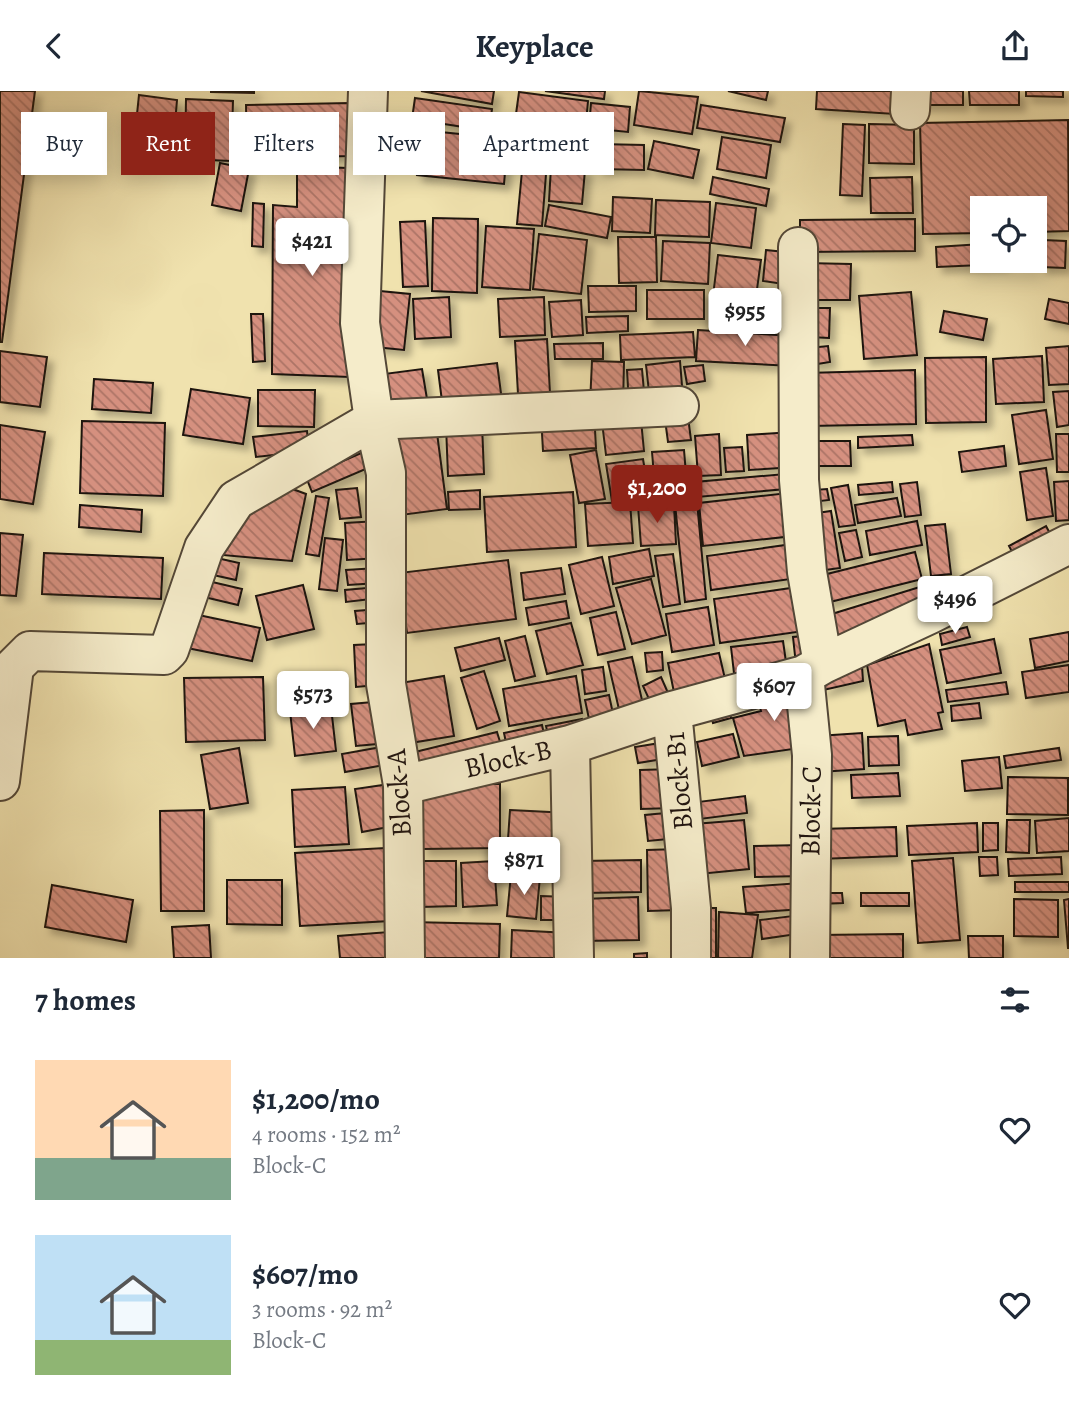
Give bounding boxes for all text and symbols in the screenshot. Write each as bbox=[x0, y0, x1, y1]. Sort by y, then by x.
text: Keyplace bbox=[475, 24, 594, 68]
icon: back bbox=[35, 27, 73, 65]
icon: share bbox=[996, 27, 1034, 65]
chip: Buy bbox=[21, 112, 107, 175]
chip: Rent bbox=[121, 112, 215, 175]
chip: Filters bbox=[229, 112, 339, 175]
chip: New bbox=[353, 112, 445, 175]
chip: Apartment bbox=[459, 112, 614, 175]
map controls bbox=[970, 196, 1047, 273]
button: locate bbox=[970, 196, 1047, 273]
pin: $421 bbox=[271, 219, 353, 278]
text: $421 bbox=[292, 225, 332, 256]
pin: $955 bbox=[704, 289, 786, 348]
text: $955 bbox=[724, 295, 766, 326]
pin: $1,200 bbox=[600, 465, 714, 525]
text: $1,200 bbox=[627, 472, 687, 503]
pin: $496 bbox=[914, 577, 996, 636]
text: $496 bbox=[934, 583, 976, 614]
pin: $607 bbox=[733, 663, 815, 723]
text: $607 bbox=[753, 670, 795, 701]
pin: $573 bbox=[272, 671, 354, 731]
text: $573 bbox=[293, 678, 333, 709]
street label: Block-B bbox=[460, 730, 556, 788]
street label: Block-B1 bbox=[656, 730, 702, 832]
street label: Block-A bbox=[377, 747, 421, 838]
street label: Block-C bbox=[791, 765, 831, 857]
pin: $871 bbox=[483, 837, 565, 897]
text: $871 bbox=[504, 844, 544, 875]
text: 7 homes bbox=[35, 980, 136, 1020]
icon: filters bbox=[996, 981, 1034, 1019]
text: $1,200/mo bbox=[252, 1079, 380, 1119]
icon: home bbox=[91, 1088, 175, 1172]
icon: heart bbox=[996, 1111, 1034, 1149]
text: 4 rooms · 152 m² bbox=[252, 1119, 400, 1150]
text: Block-C bbox=[252, 1150, 326, 1181]
text: $607/mo bbox=[252, 1254, 358, 1294]
icon: home bbox=[91, 1263, 175, 1347]
icon: heart bbox=[996, 1286, 1034, 1324]
text: 3 rooms · 92 m² bbox=[252, 1294, 392, 1325]
text: Block-C bbox=[252, 1325, 326, 1356]

